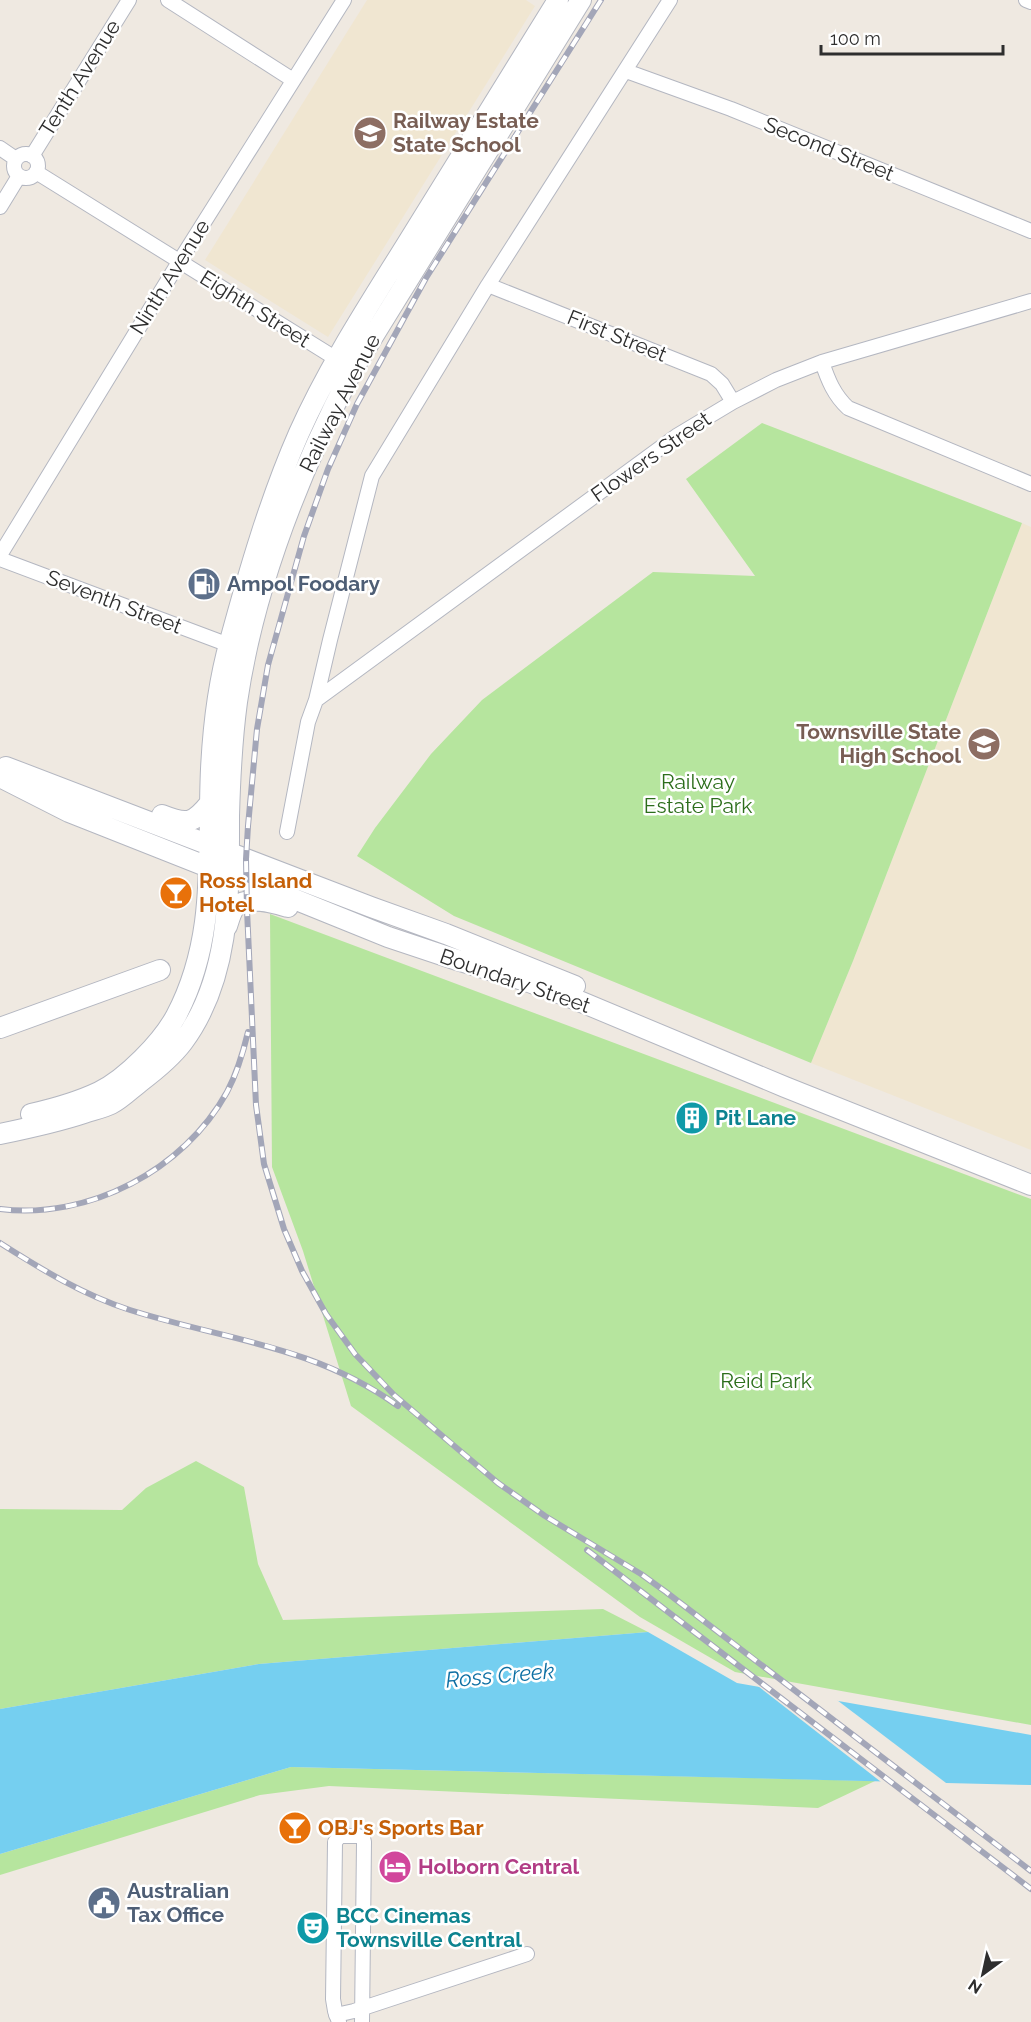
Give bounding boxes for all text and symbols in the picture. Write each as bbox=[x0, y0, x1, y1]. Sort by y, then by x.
street label: Tenth Avenue bbox=[34, 15, 125, 141]
scale bar bbox=[821, 18, 1002, 56]
text: 100 m bbox=[830, 28, 881, 49]
place label: Railway Estate State School bbox=[393, 108, 539, 157]
street label: Second Street bbox=[761, 111, 898, 186]
school or university icon: Railway Estate State School bbox=[352, 115, 388, 151]
street label: Ninth Avenue bbox=[124, 215, 215, 339]
street label: Eighth Street bbox=[195, 265, 315, 352]
street label: First Street bbox=[564, 304, 671, 367]
street label: Railway Avenue bbox=[294, 329, 385, 476]
street label: Flowers Street bbox=[586, 406, 715, 507]
street label: Seventh Street bbox=[43, 564, 185, 639]
fuel station icon: Ampol Foodary bbox=[186, 566, 222, 602]
place label: Ampol Foodary bbox=[227, 571, 380, 596]
place label: Townsville State High School bbox=[796, 719, 961, 768]
school or university icon: Townsville State High School bbox=[966, 726, 1002, 762]
park label: Railway Estate Park bbox=[644, 769, 752, 818]
place label: Ross Island Hotel bbox=[199, 868, 312, 917]
bar icon: Ross Island Hotel bbox=[158, 875, 194, 911]
street label: Boundary Street bbox=[437, 943, 594, 1018]
building icon: Pit Lane bbox=[674, 1100, 710, 1136]
place label: Pit Lane bbox=[715, 1105, 797, 1130]
park label: Reid Park bbox=[720, 1368, 812, 1393]
water label: Ross Creek bbox=[444, 1657, 556, 1693]
bar icon: OBJ's Sports Bar bbox=[277, 1810, 313, 1846]
place label: OBJ's Sports Bar bbox=[318, 1815, 484, 1840]
hotel icon: Holborn Central bbox=[377, 1849, 413, 1885]
place label: Holborn Central bbox=[418, 1854, 579, 1879]
place label: Australian Tax Office bbox=[127, 1878, 229, 1927]
public building icon: Australian Tax Office bbox=[86, 1885, 122, 1921]
place label: BCC Cinemas Townsville Central bbox=[336, 1903, 522, 1952]
theatre icon: BCC Cinemas Townsville Central bbox=[295, 1910, 331, 1946]
north arrow bbox=[953, 1944, 1013, 2004]
text: N bbox=[965, 1975, 985, 1997]

